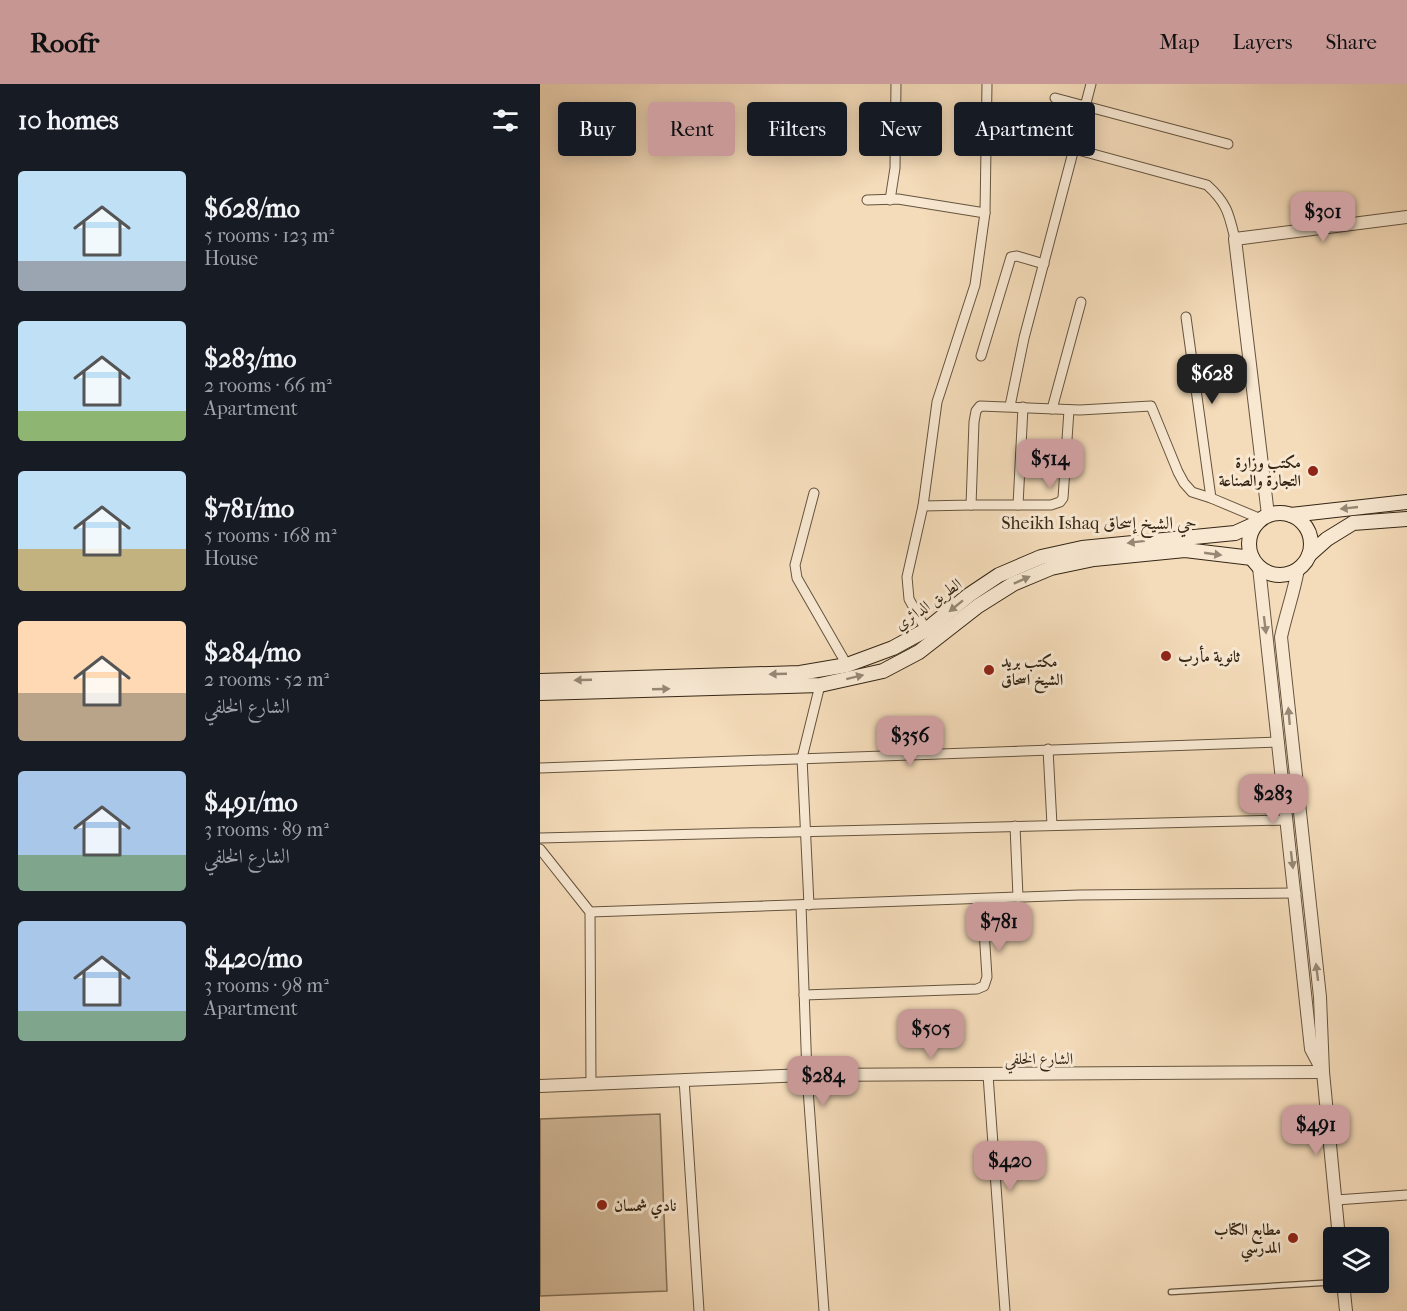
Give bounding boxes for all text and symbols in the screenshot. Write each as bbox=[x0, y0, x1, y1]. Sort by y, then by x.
text: Roofr bbox=[30, 26, 99, 59]
text: Map bbox=[1159, 30, 1200, 54]
text: Layers bbox=[1233, 30, 1292, 54]
text: Share bbox=[1325, 30, 1377, 54]
chip: Buy bbox=[558, 102, 636, 156]
chip: Rent bbox=[648, 102, 735, 156]
chip: Filters bbox=[747, 102, 847, 156]
chip: New bbox=[859, 102, 942, 156]
chip: Apartment bbox=[954, 102, 1095, 156]
icon: filters bbox=[489, 104, 522, 137]
text: 10 homes bbox=[18, 105, 119, 136]
pin: $301 bbox=[1287, 192, 1359, 243]
text: $628/mo bbox=[204, 193, 300, 224]
icon: home bbox=[66, 195, 138, 267]
text: $301 bbox=[1304, 200, 1342, 223]
text: 5 rooms · 123 m² bbox=[204, 224, 334, 247]
text: House bbox=[204, 247, 258, 270]
text: $283/mo bbox=[204, 343, 296, 374]
icon: home bbox=[66, 345, 138, 417]
pin: $628 bbox=[1176, 354, 1248, 405]
text: $628 bbox=[1191, 362, 1233, 385]
text: 2 rooms · 66 m² bbox=[204, 374, 332, 397]
text: Apartment bbox=[204, 397, 298, 420]
pin: $514 bbox=[1014, 439, 1086, 490]
text: $514 bbox=[1031, 447, 1069, 470]
place label: مكتب وزارة التجارة والصناعة bbox=[1219, 453, 1301, 490]
marker: مكتب وزارة التجارة والصناعة bbox=[1306, 464, 1320, 478]
text: $781/mo bbox=[204, 493, 294, 524]
icon: home bbox=[66, 495, 138, 567]
one-way arrow bbox=[1339, 503, 1358, 513]
district label: Sheikh Ishaq حي الشيخ إسحاق bbox=[1001, 513, 1197, 539]
text: 5 rooms · 168 m² bbox=[204, 524, 337, 547]
one-way arrow bbox=[1127, 537, 1146, 547]
text: House bbox=[204, 547, 258, 570]
one-way arrow bbox=[1204, 550, 1223, 559]
street label: الطريق الدائري bbox=[891, 574, 967, 636]
one-way arrow bbox=[1014, 575, 1032, 585]
one-way arrow bbox=[948, 599, 964, 612]
one-way arrow bbox=[1261, 615, 1270, 634]
text: $284/mo bbox=[204, 637, 301, 668]
icon: home bbox=[66, 645, 138, 717]
place label: ثانوية مأرب bbox=[1178, 645, 1241, 667]
marker: ثانوية مأرب bbox=[1159, 649, 1173, 663]
place label: مكتب بريد الشيخ اسحاق bbox=[1001, 652, 1063, 694]
marker: مكتب بريد الشيخ اسحاق bbox=[982, 663, 996, 677]
text: 2 rooms · 52 m² bbox=[204, 668, 329, 691]
one-way arrow bbox=[768, 669, 787, 678]
one-way arrow bbox=[846, 672, 865, 682]
one-way arrow bbox=[574, 675, 593, 684]
one-way arrow bbox=[652, 684, 671, 694]
text: الشارع الخلفي bbox=[204, 695, 290, 718]
one-way arrow bbox=[1284, 706, 1294, 725]
pin: $356 bbox=[874, 716, 946, 767]
text: $356 bbox=[891, 724, 929, 747]
pin: $283 bbox=[1237, 774, 1309, 825]
text: $283 bbox=[1253, 782, 1293, 805]
text: $491/mo bbox=[204, 787, 298, 818]
icon: home bbox=[66, 795, 138, 867]
text: 3 rooms · 89 m² bbox=[204, 818, 329, 841]
text: الشارع الخلفي bbox=[204, 845, 290, 868]
one-way arrow bbox=[1287, 851, 1297, 870]
pin: $781 bbox=[963, 902, 1035, 953]
text: $781 bbox=[980, 910, 1018, 933]
text: $420/mo bbox=[204, 943, 302, 974]
icon: home bbox=[66, 945, 138, 1017]
one-way arrow bbox=[1312, 963, 1321, 982]
text: 3 rooms · 98 m² bbox=[204, 974, 329, 997]
text: Apartment bbox=[204, 997, 298, 1020]
pin: $505 bbox=[895, 1009, 967, 1060]
text: $505 bbox=[911, 1017, 951, 1040]
street label: الشارع الخلفي bbox=[1005, 1049, 1073, 1074]
pin: $284 bbox=[787, 1056, 859, 1107]
text: $284 bbox=[801, 1064, 845, 1087]
pin: $491 bbox=[1280, 1105, 1352, 1156]
text: $491 bbox=[1296, 1113, 1336, 1136]
pin: $420 bbox=[974, 1141, 1046, 1192]
text: $420 bbox=[988, 1149, 1032, 1172]
place label: نادي شمسان bbox=[614, 1196, 677, 1219]
marker: نادي شمسان bbox=[595, 1198, 609, 1212]
place label: مطابع الكتاب المدرسي bbox=[1214, 1220, 1281, 1263]
map controls bbox=[1323, 1227, 1389, 1293]
button: layers bbox=[1323, 1227, 1389, 1293]
marker: مطابع الكتاب المدرسي bbox=[1286, 1231, 1300, 1245]

